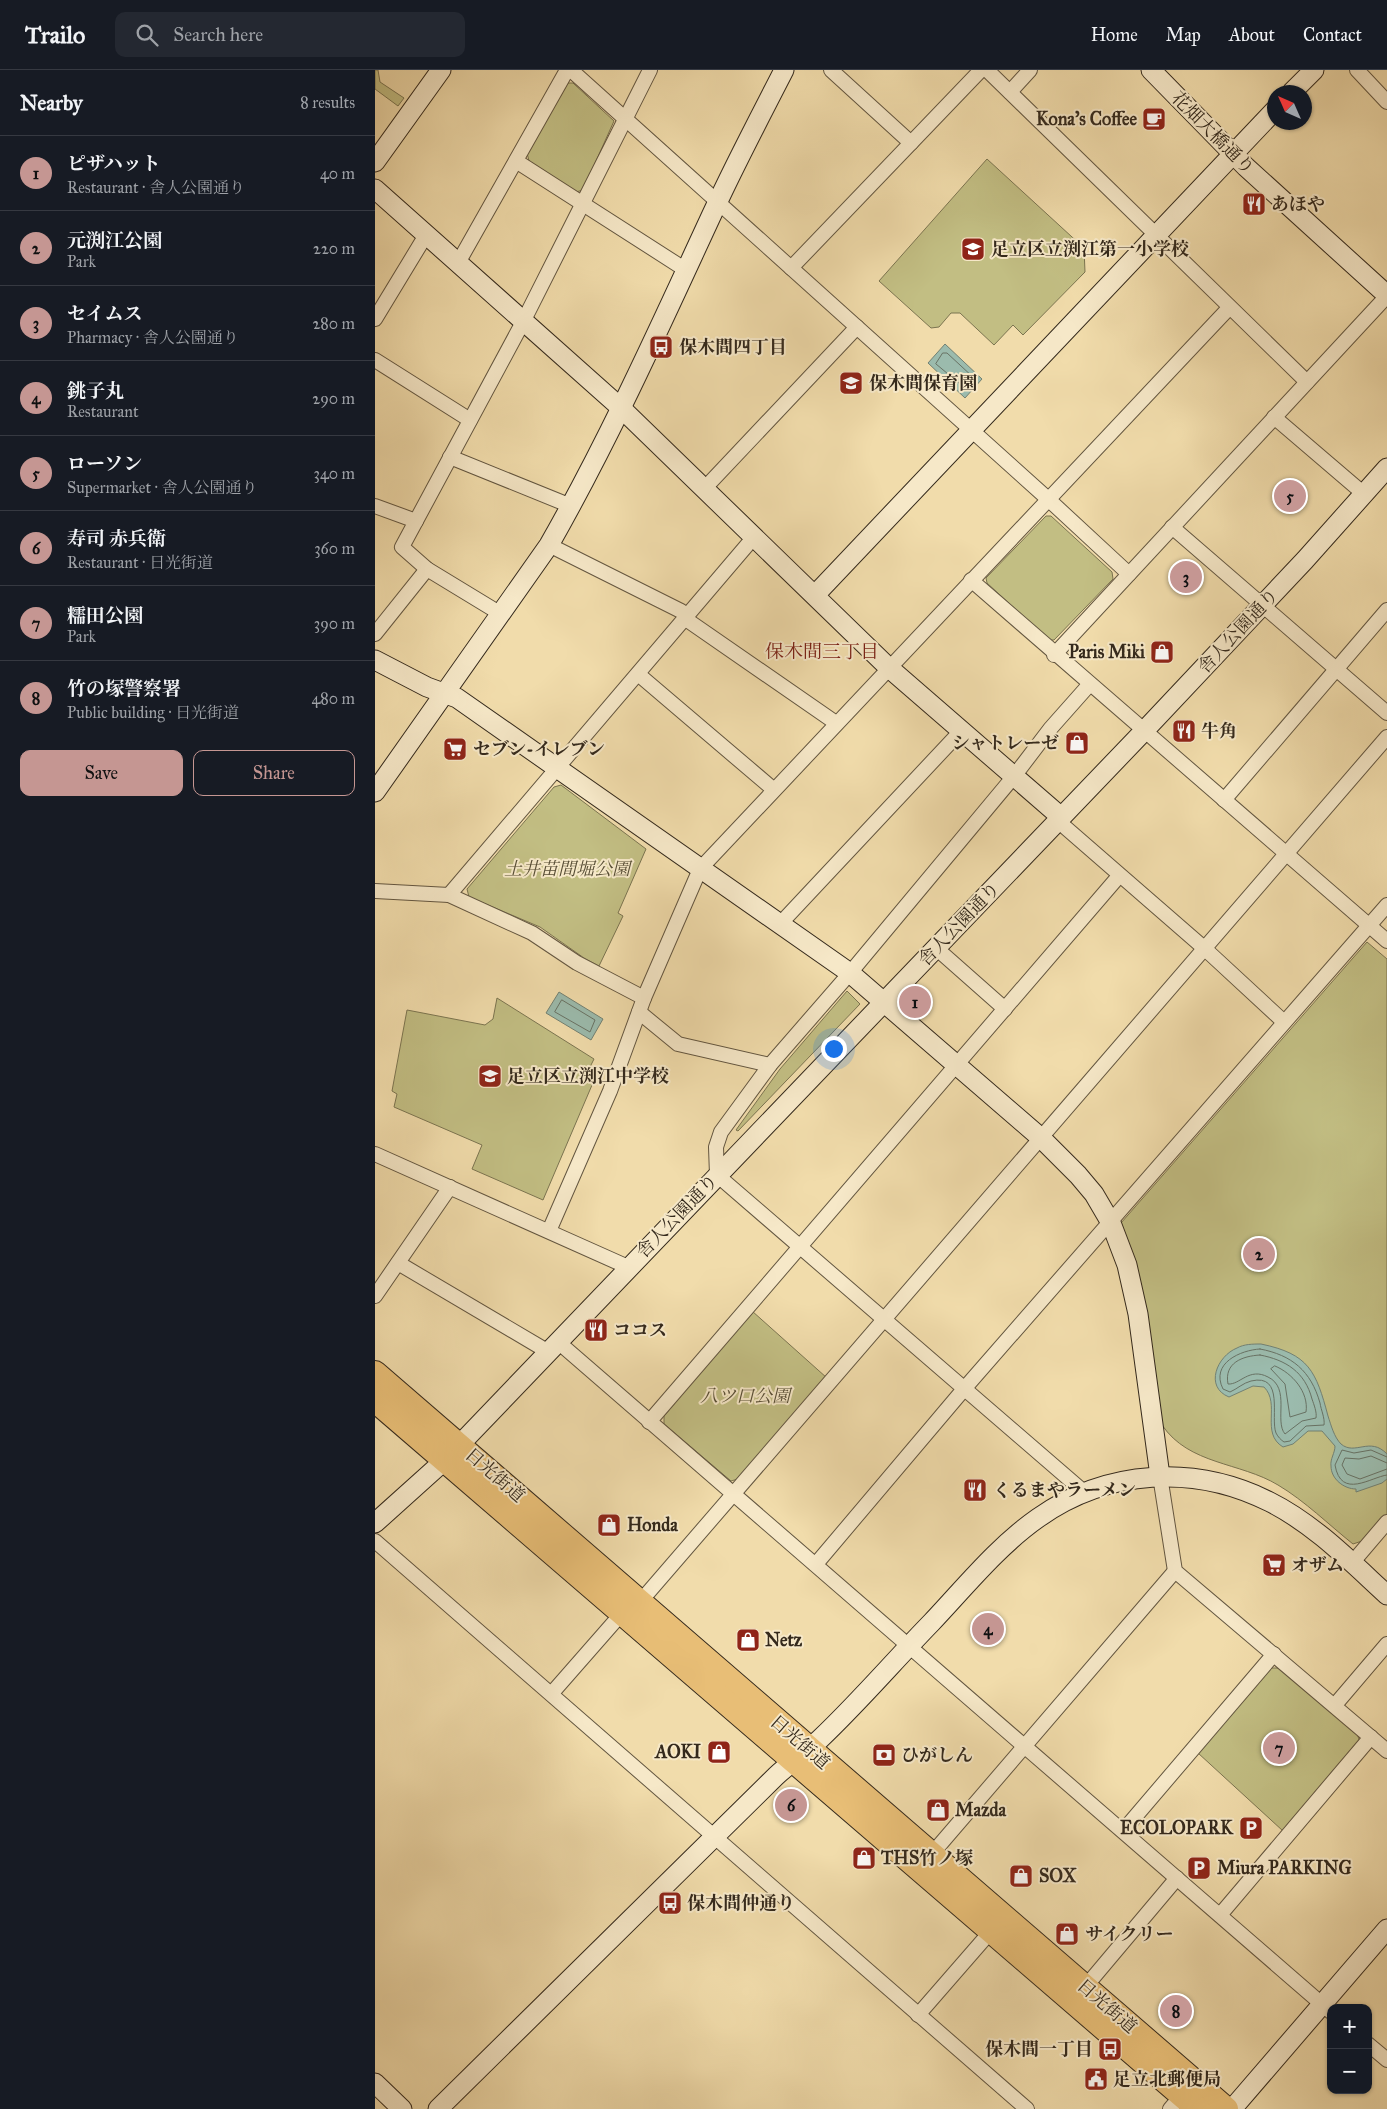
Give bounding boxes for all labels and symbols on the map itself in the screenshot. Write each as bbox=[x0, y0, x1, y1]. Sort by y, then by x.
north arrow bbox=[1267, 85, 1312, 130]
street label: 花畑大橋通り bbox=[1167, 87, 1259, 179]
cafe icon: Kona's Coffee bbox=[1141, 106, 1167, 132]
place label: Kona's Coffee bbox=[1036, 108, 1137, 130]
restaurant icon: あほや bbox=[1241, 191, 1267, 217]
place label: あほや bbox=[1271, 193, 1325, 215]
school or university icon: 足立区立渕江第一小学校 bbox=[960, 236, 986, 262]
place label: 足立区立渕江第一小学校 bbox=[991, 238, 1189, 260]
bus stop icon: 保木間四丁目 bbox=[648, 334, 674, 360]
place label: 保木間四丁目 bbox=[679, 336, 787, 358]
school or university icon: 保木間保育園 bbox=[838, 370, 864, 396]
place label: 保木間保育園 bbox=[869, 372, 977, 394]
pin: 5 bbox=[1274, 477, 1306, 515]
pin: 3 bbox=[1170, 558, 1202, 596]
street label: 舎人公園通り bbox=[1193, 584, 1283, 678]
shop icon: Paris Miki bbox=[1149, 639, 1175, 665]
district label: 保木間三丁目 bbox=[765, 640, 879, 663]
place label: Paris Miki bbox=[1068, 641, 1146, 663]
restaurant icon: 牛角 bbox=[1171, 718, 1197, 744]
place label: 牛角 bbox=[1201, 720, 1237, 742]
shop icon: シャトレーゼ bbox=[1064, 730, 1090, 756]
place label: シャトレーゼ bbox=[952, 732, 1059, 754]
supermarket icon: セブン-イレブン bbox=[442, 736, 468, 762]
place label: セブン-イレブン bbox=[473, 738, 605, 760]
park label: 土井苗間堀公園 bbox=[504, 858, 633, 880]
street label: 舎人公園通り bbox=[914, 878, 1004, 970]
pin: 1 bbox=[899, 983, 931, 1021]
your location bbox=[821, 1036, 847, 1062]
school or university icon: 足立区立渕江中学校 bbox=[477, 1063, 503, 1089]
place label: 足立区立渕江中学校 bbox=[507, 1065, 669, 1087]
street label: 舎人公園通り bbox=[632, 1170, 722, 1262]
pin: 2 bbox=[1243, 1235, 1275, 1273]
restaurant icon: ココス bbox=[583, 1317, 609, 1343]
place label: ココス bbox=[613, 1319, 667, 1341]
park label: 八ツ口公園 bbox=[700, 1385, 793, 1407]
street label: 日光街道 bbox=[461, 1443, 529, 1507]
restaurant icon: くるまやラーメン bbox=[962, 1477, 988, 1503]
place label: くるまやラーメン bbox=[993, 1479, 1136, 1501]
shop icon: Honda bbox=[596, 1512, 622, 1538]
place label: Honda bbox=[627, 1514, 678, 1536]
supermarket icon: オザム bbox=[1261, 1552, 1287, 1578]
place label: オザム bbox=[1291, 1554, 1344, 1576]
pin: 4 bbox=[972, 1610, 1004, 1648]
shop icon: Netz bbox=[735, 1627, 761, 1653]
place label: Netz bbox=[765, 1629, 803, 1651]
street label: 日光街道 bbox=[766, 1710, 834, 1774]
pin: 7 bbox=[1263, 1729, 1295, 1767]
shop icon: AOKI bbox=[706, 1739, 732, 1765]
place label: AOKI bbox=[654, 1741, 701, 1763]
bank icon: ひがしん bbox=[871, 1742, 897, 1768]
place label: ひがしん bbox=[901, 1744, 973, 1766]
pin: 6 bbox=[775, 1786, 807, 1824]
shop icon: Mazda bbox=[925, 1797, 951, 1823]
place label: Mazda bbox=[955, 1799, 1007, 1821]
parking icon: ECOLOPARK bbox=[1238, 1815, 1264, 1841]
place label: ECOLOPARK bbox=[1120, 1817, 1234, 1839]
shop icon: THS竹ノ塚 bbox=[851, 1845, 877, 1871]
place label: THS竹ノ塚 bbox=[880, 1847, 973, 1869]
parking icon: Miura PARKING bbox=[1186, 1855, 1212, 1881]
place label: Miura PARKING bbox=[1217, 1857, 1352, 1879]
shop icon: SOX bbox=[1008, 1863, 1034, 1889]
place label: SOX bbox=[1039, 1865, 1078, 1887]
bus stop icon: 保木間仲通り bbox=[657, 1890, 683, 1916]
place label: 保木間仲通り bbox=[687, 1892, 795, 1914]
shop icon: サイクリー bbox=[1054, 1921, 1080, 1947]
place label: サイクリー bbox=[1085, 1923, 1173, 1945]
street label: 日光街道 bbox=[1073, 1974, 1141, 2038]
pin: 8 bbox=[1160, 1992, 1192, 2030]
bus stop icon: 保木間一丁目 bbox=[1097, 2036, 1123, 2062]
place label: 保木間一丁目 bbox=[985, 2038, 1093, 2060]
public building icon: 足立北郵便局 bbox=[1083, 2066, 1109, 2092]
place label: 足立北郵便局 bbox=[1113, 2068, 1221, 2090]

